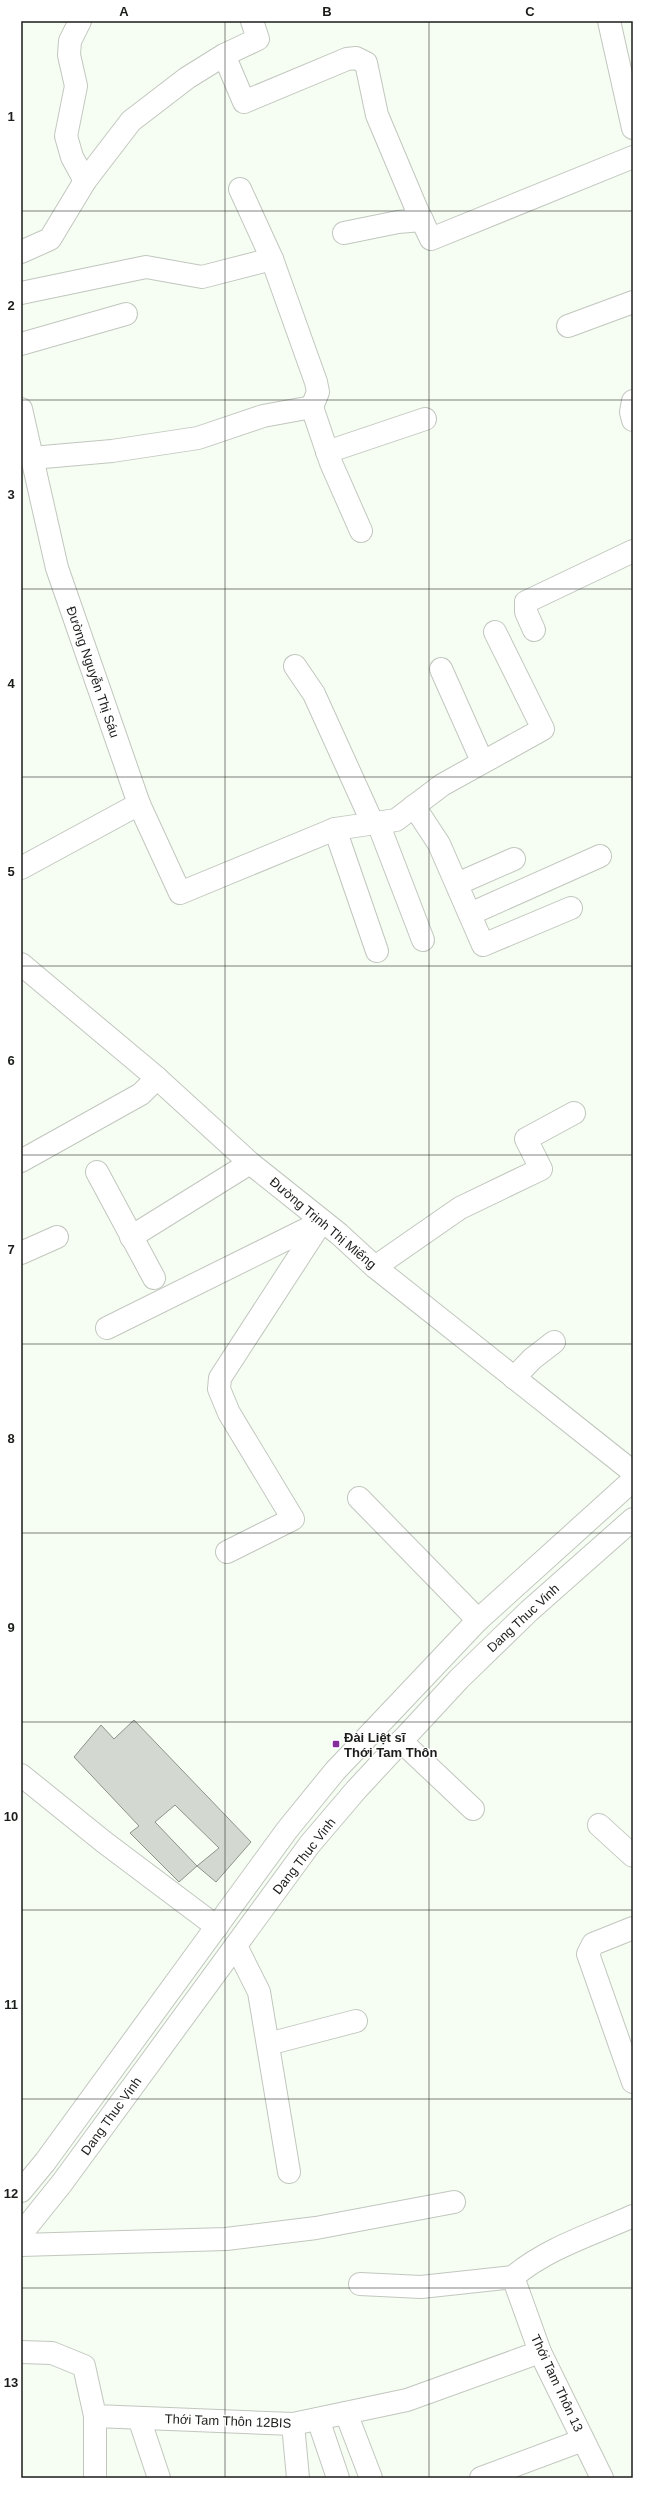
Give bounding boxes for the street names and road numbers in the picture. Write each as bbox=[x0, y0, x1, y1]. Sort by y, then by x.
street label: Đường Nguyễn Thị Sáu bbox=[63, 604, 123, 740]
street label: Đường Trịnh Thị Miếng bbox=[267, 1174, 379, 1272]
street label: Dang Thuc Vinh bbox=[484, 1581, 562, 1655]
street label: Dang Thuc Vinh bbox=[270, 1815, 338, 1897]
street label: Dang Thuc Vinh bbox=[78, 2074, 144, 2158]
street label: Thới Tam Thôn 13 bbox=[528, 2332, 586, 2434]
street label: Thới Tam Thôn 12BIS bbox=[164, 2411, 292, 2431]

